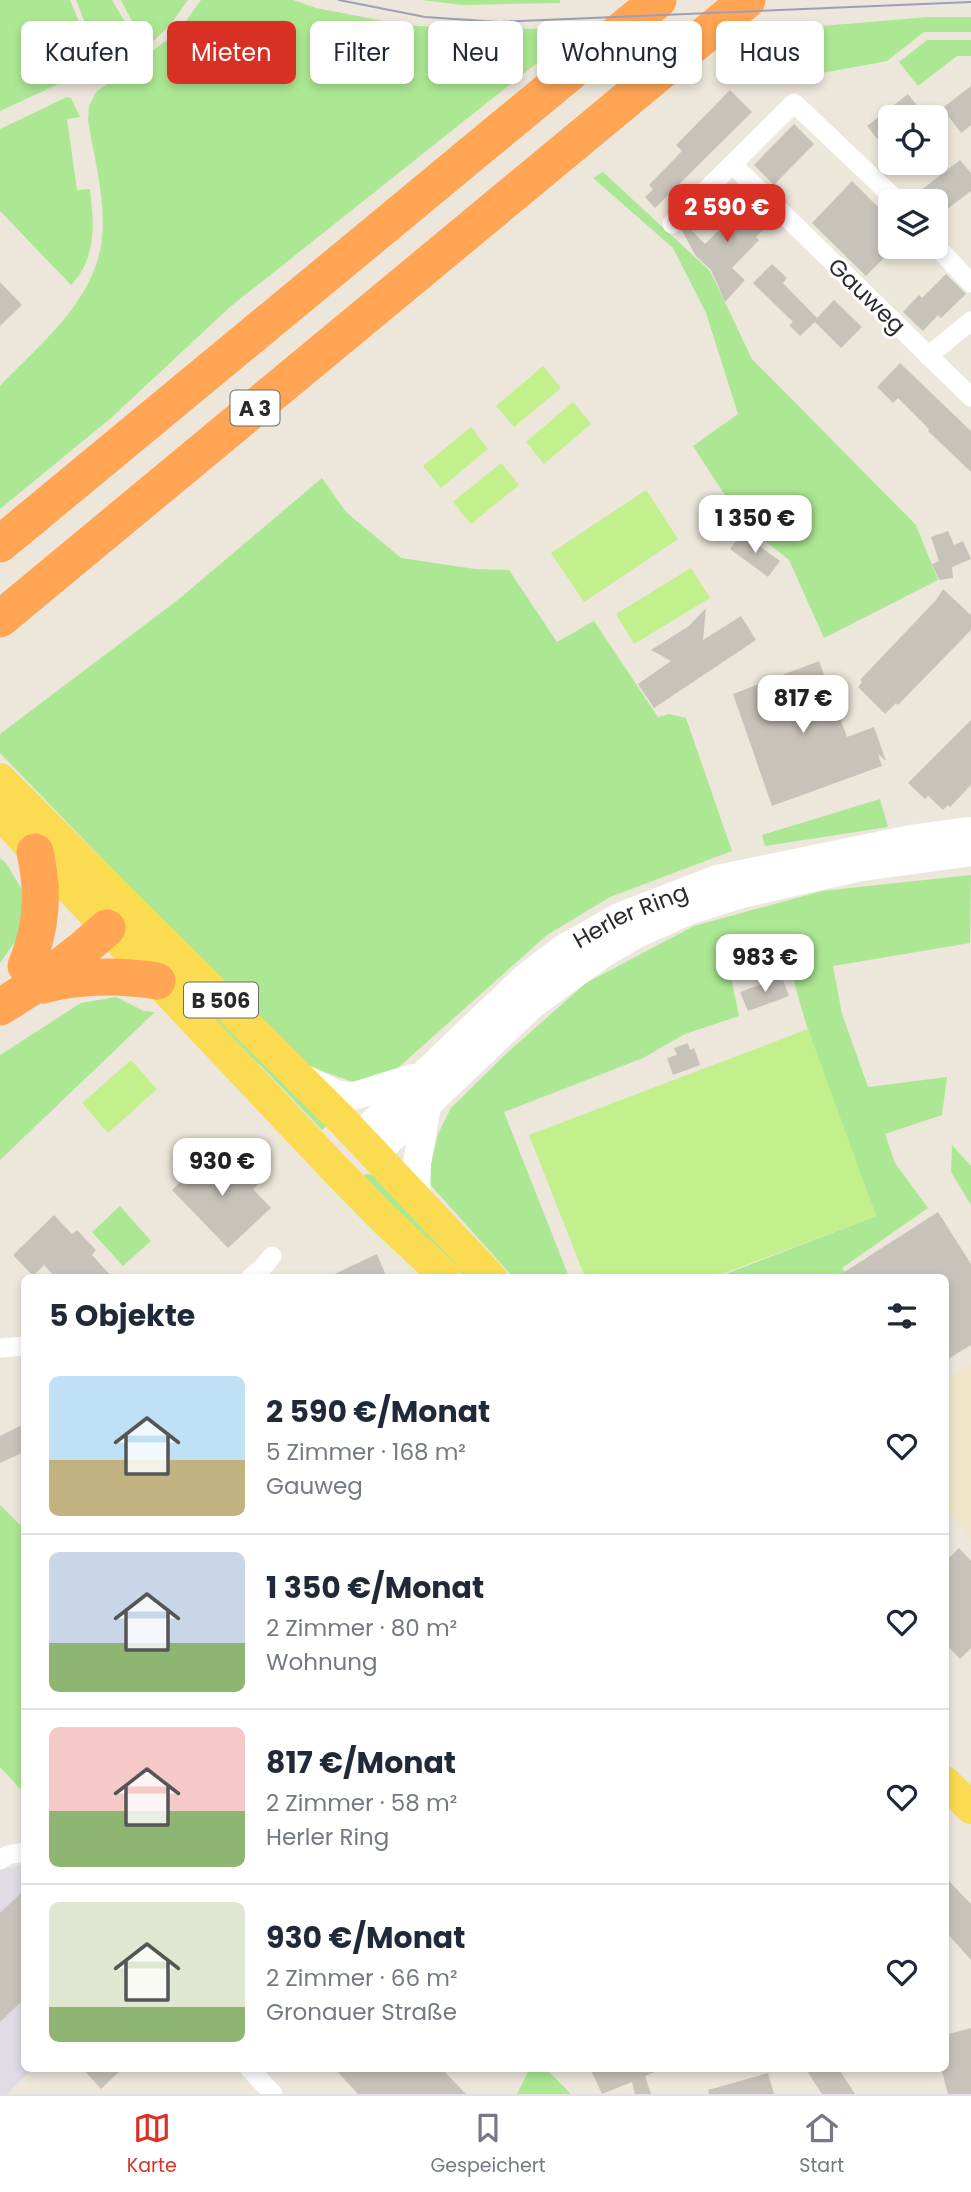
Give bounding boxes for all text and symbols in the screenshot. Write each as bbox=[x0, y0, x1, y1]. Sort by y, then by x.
chip: Kaufen bbox=[21, 21, 153, 84]
chip: Mieten bbox=[167, 21, 296, 84]
chip: Filter bbox=[310, 21, 414, 84]
chip: Neu bbox=[428, 21, 523, 84]
chip: Wohnung bbox=[537, 21, 702, 84]
chip: Haus bbox=[716, 21, 824, 84]
map controls bbox=[878, 105, 948, 259]
button: locate bbox=[878, 105, 948, 175]
pin: 2 590 € bbox=[662, 184, 792, 244]
button: layers bbox=[878, 189, 948, 259]
text: 2 590 € bbox=[684, 191, 770, 223]
street label: Gauweg bbox=[821, 251, 913, 341]
road number: A 3 bbox=[230, 390, 280, 426]
pin: 1 350 € bbox=[690, 496, 820, 555]
text: 1 350 € bbox=[715, 502, 795, 534]
pin: 817 € bbox=[754, 676, 852, 735]
text: 817 € bbox=[773, 682, 833, 714]
street label: Herler Ring bbox=[567, 876, 693, 956]
pin: 983 € bbox=[716, 934, 814, 994]
text: 983 € bbox=[732, 941, 798, 973]
road number: B 506 bbox=[184, 982, 258, 1018]
pin: 930 € bbox=[173, 1138, 271, 1198]
text: 930 € bbox=[189, 1145, 255, 1177]
text: 5 Objekte bbox=[49, 1294, 195, 1337]
icon: filters bbox=[883, 1297, 921, 1335]
text: 2 590 €/Monat bbox=[266, 1390, 490, 1433]
icon: home bbox=[105, 1404, 189, 1488]
icon: heart bbox=[883, 1427, 921, 1465]
text: 5 Zimmer · 168 m² bbox=[266, 1436, 466, 1468]
text: Gauweg bbox=[266, 1470, 363, 1502]
text: 1 350 €/Monat bbox=[266, 1566, 484, 1609]
icon: home bbox=[105, 1580, 189, 1664]
icon: heart bbox=[883, 1603, 921, 1641]
text: 2 Zimmer · 80 m² bbox=[266, 1612, 457, 1644]
text: Wohnung bbox=[266, 1646, 378, 1678]
text: 817 €/Monat bbox=[266, 1741, 456, 1784]
icon: home bbox=[105, 1755, 189, 1839]
icon: heart bbox=[883, 1778, 921, 1816]
text: 2 Zimmer · 58 m² bbox=[266, 1787, 457, 1819]
text: Herler Ring bbox=[266, 1821, 389, 1853]
text: 930 €/Monat bbox=[266, 1916, 465, 1959]
icon: home bbox=[105, 1930, 189, 2014]
icon: heart bbox=[883, 1953, 921, 1991]
text: 2 Zimmer · 66 m² bbox=[266, 1962, 457, 1994]
text: Gronauer Straße bbox=[266, 1996, 457, 2028]
tab: Karte bbox=[127, 2109, 177, 2180]
tab: Gespeichert bbox=[430, 2109, 546, 2180]
tab: Start bbox=[799, 2109, 844, 2180]

